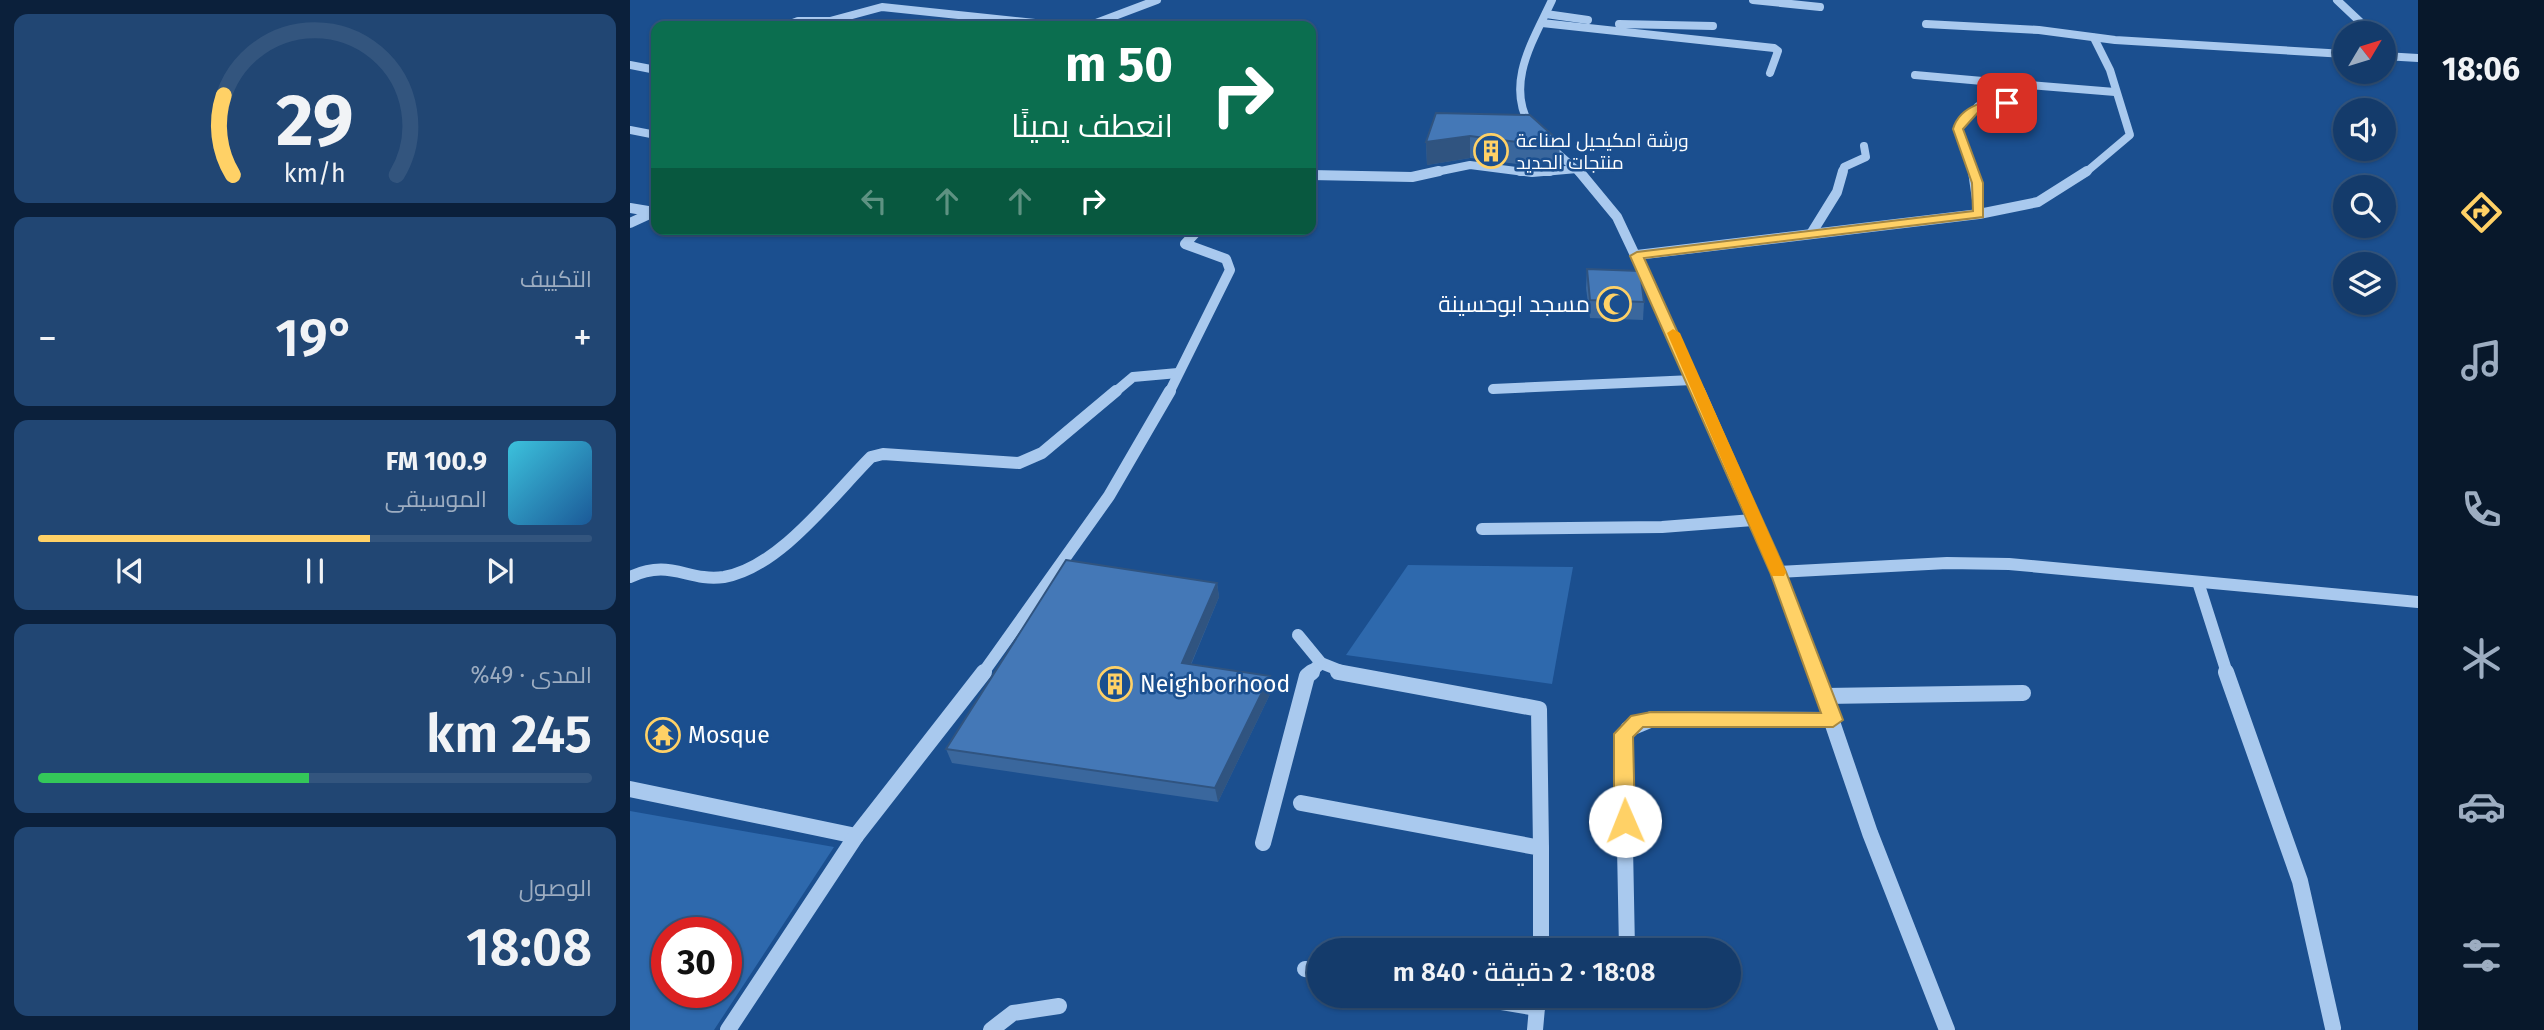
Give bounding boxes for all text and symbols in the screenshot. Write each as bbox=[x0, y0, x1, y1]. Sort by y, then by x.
north arrow bbox=[2333, 21, 2396, 84]
map controls bbox=[2333, 21, 2396, 315]
text: 50 m bbox=[1065, 35, 1173, 94]
icon: right bbox=[1197, 49, 1288, 140]
text: 18:06 bbox=[2442, 50, 2520, 88]
pin bbox=[1977, 73, 2037, 133]
text: 29 bbox=[276, 77, 354, 164]
icon: arrive bbox=[1988, 84, 2026, 122]
button: sound bbox=[2333, 98, 2396, 161]
text: انعطف يمينًا bbox=[1011, 107, 1173, 145]
place label: ورشة امكيحيل لصناعة منتجات الحديد bbox=[1516, 129, 1689, 174]
building icon: ورشة امكيحيل لصناعة منتجات الحديد bbox=[1472, 132, 1510, 170]
text: km/h bbox=[284, 158, 346, 188]
button: search bbox=[2333, 175, 2396, 238]
icon: left bbox=[855, 182, 893, 220]
icon: ahead bbox=[928, 182, 966, 220]
icon: ahead bbox=[1001, 182, 1039, 220]
icon: right bbox=[1074, 182, 1112, 220]
icon: directions bbox=[2457, 188, 2506, 237]
button: layers bbox=[2333, 252, 2396, 315]
text: التكييف bbox=[520, 265, 592, 293]
mosque icon: مسجد ابوحسينة bbox=[1595, 285, 1633, 323]
place label: مسجد ابوحسينة bbox=[1438, 290, 1590, 318]
text: 19° bbox=[275, 307, 355, 370]
text: − bbox=[38, 315, 57, 361]
text: + bbox=[573, 315, 592, 361]
icon: music bbox=[2457, 336, 2506, 385]
text: 100.9 FM bbox=[386, 446, 487, 477]
text: الموسيقى bbox=[385, 485, 487, 513]
icon: phone bbox=[2457, 485, 2506, 534]
icon: previous bbox=[111, 552, 149, 590]
icon: pause bbox=[296, 552, 334, 590]
icon: next bbox=[481, 552, 519, 590]
icon: climate bbox=[2457, 634, 2506, 683]
text: المدى · 49% bbox=[470, 661, 592, 689]
building icon: Neighborhood bbox=[1096, 665, 1134, 703]
place label: Neighborhood bbox=[1140, 670, 1290, 698]
text: 245 km bbox=[426, 703, 592, 766]
temple icon: Mosque bbox=[644, 716, 682, 754]
place label: Mosque bbox=[688, 721, 770, 749]
icon: car bbox=[2457, 782, 2506, 831]
position arrow bbox=[1588, 784, 1662, 858]
text: الوصول bbox=[519, 874, 592, 902]
text: 18:08 bbox=[466, 916, 592, 979]
speed limit sign: 30 bbox=[651, 917, 742, 1008]
icon: filters bbox=[2457, 931, 2506, 980]
text: 18:08 · 2 دقيقة · 840 m bbox=[1393, 957, 1655, 988]

